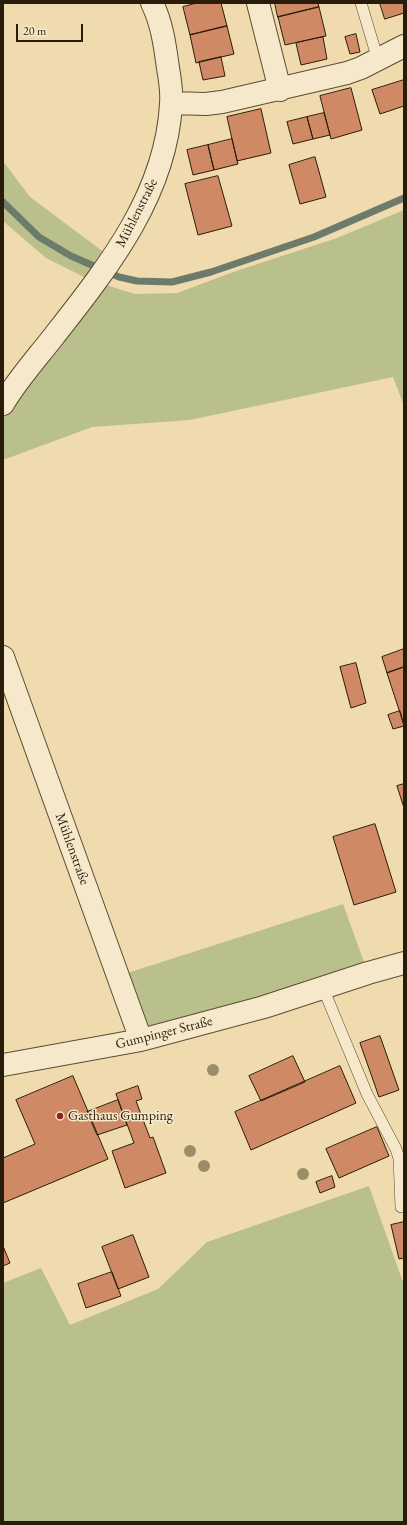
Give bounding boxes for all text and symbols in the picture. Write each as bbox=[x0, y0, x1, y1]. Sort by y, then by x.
scale bar bbox=[18, 16, 85, 42]
text: 20 m bbox=[23, 23, 46, 39]
street label: Mühlenstraße bbox=[112, 176, 162, 250]
street label: Mühlenstraße bbox=[51, 811, 93, 887]
street label: Gumpinger Straße bbox=[114, 1013, 214, 1053]
place label: Gasthaus Gumping bbox=[68, 1108, 173, 1124]
marker: Gasthaus Gumping bbox=[55, 1111, 65, 1121]

